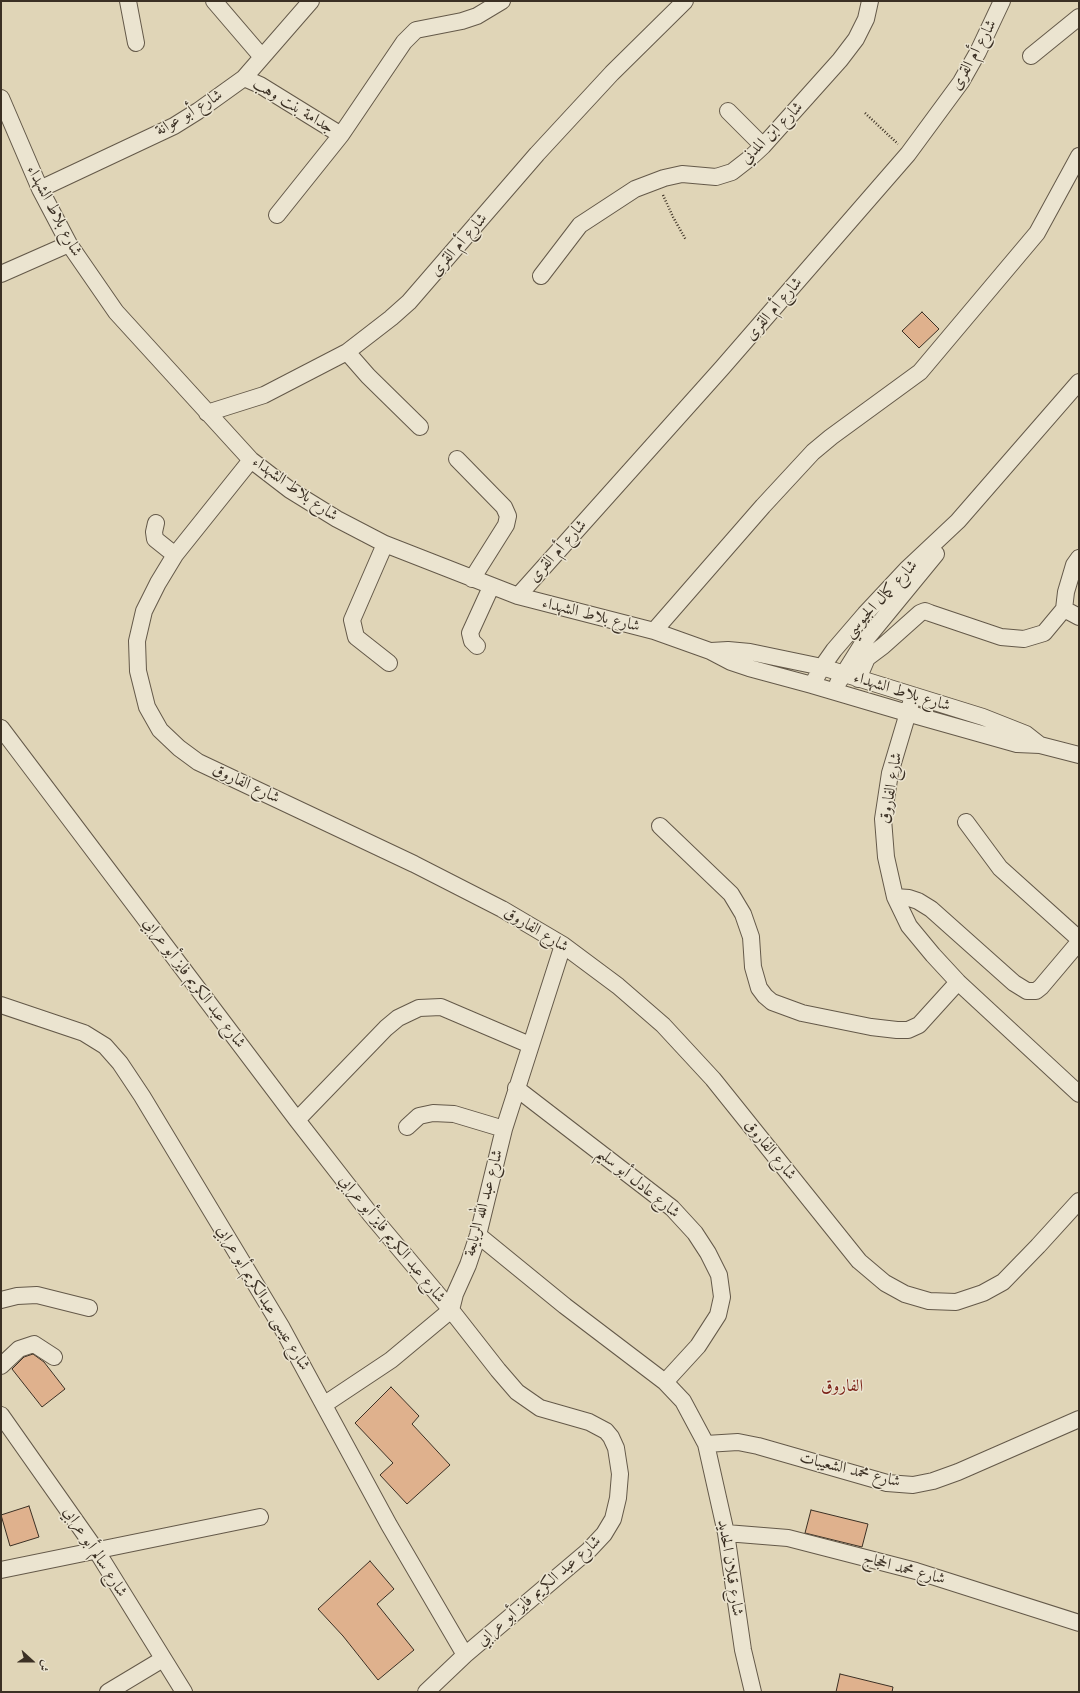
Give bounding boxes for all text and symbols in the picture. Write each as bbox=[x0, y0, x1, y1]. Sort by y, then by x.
street label: شارع أم القرى bbox=[947, 16, 1001, 94]
street label: جدامة بنت وهب bbox=[249, 74, 337, 138]
street label: شارع أبو عوانة bbox=[152, 86, 226, 140]
street label: شارع ابن المدني bbox=[737, 98, 807, 168]
street label: شارع بلاط الشهداء bbox=[22, 162, 86, 260]
street label: شارع أم القرى bbox=[426, 209, 492, 281]
street label: شارع أم القرى bbox=[741, 273, 807, 345]
street label: شارع بلاط الشهداء bbox=[248, 452, 342, 526]
street label: شارع أم القرى bbox=[525, 516, 591, 586]
street label: شارع كمال الجيوسي bbox=[840, 556, 922, 642]
street label: شارع بلاط الشهداء bbox=[540, 594, 642, 636]
street label: شارع بلاط الشهداء bbox=[851, 668, 953, 716]
street label: شارع الفاروق bbox=[875, 751, 907, 825]
street label: شارع الفاروق bbox=[209, 760, 283, 808]
street label: شارع الفاروق bbox=[500, 903, 572, 957]
street label: شارع عبد الكريم فايز أبو عرابي bbox=[139, 914, 249, 1052]
street label: شارع الفاروق bbox=[740, 1116, 800, 1184]
street label: شارع عادل أبو سليم bbox=[593, 1144, 683, 1222]
street label: شارع عبد الله الربايعة bbox=[460, 1147, 508, 1259]
street label: شارع عبد الكريم فايز أبو عرابي bbox=[335, 1171, 449, 1307]
street label: شارع عيسى عبدالكريم أبو عرابي bbox=[212, 1222, 314, 1374]
district label: الفاروق bbox=[821, 1377, 863, 1397]
street label: شارع محمد الشعيبات bbox=[797, 1448, 903, 1492]
street label: شارع سالم أبو عرابي bbox=[59, 1503, 131, 1601]
street label: شارع قبلان الحديد bbox=[713, 1519, 747, 1617]
street label: شارع عبد الكريم فايز أبو عرابي bbox=[473, 1532, 605, 1650]
street label: شارع محمد الحجاج bbox=[861, 1549, 947, 1589]
north arrow bbox=[12, 1641, 52, 1681]
text: ش bbox=[37, 1658, 51, 1673]

